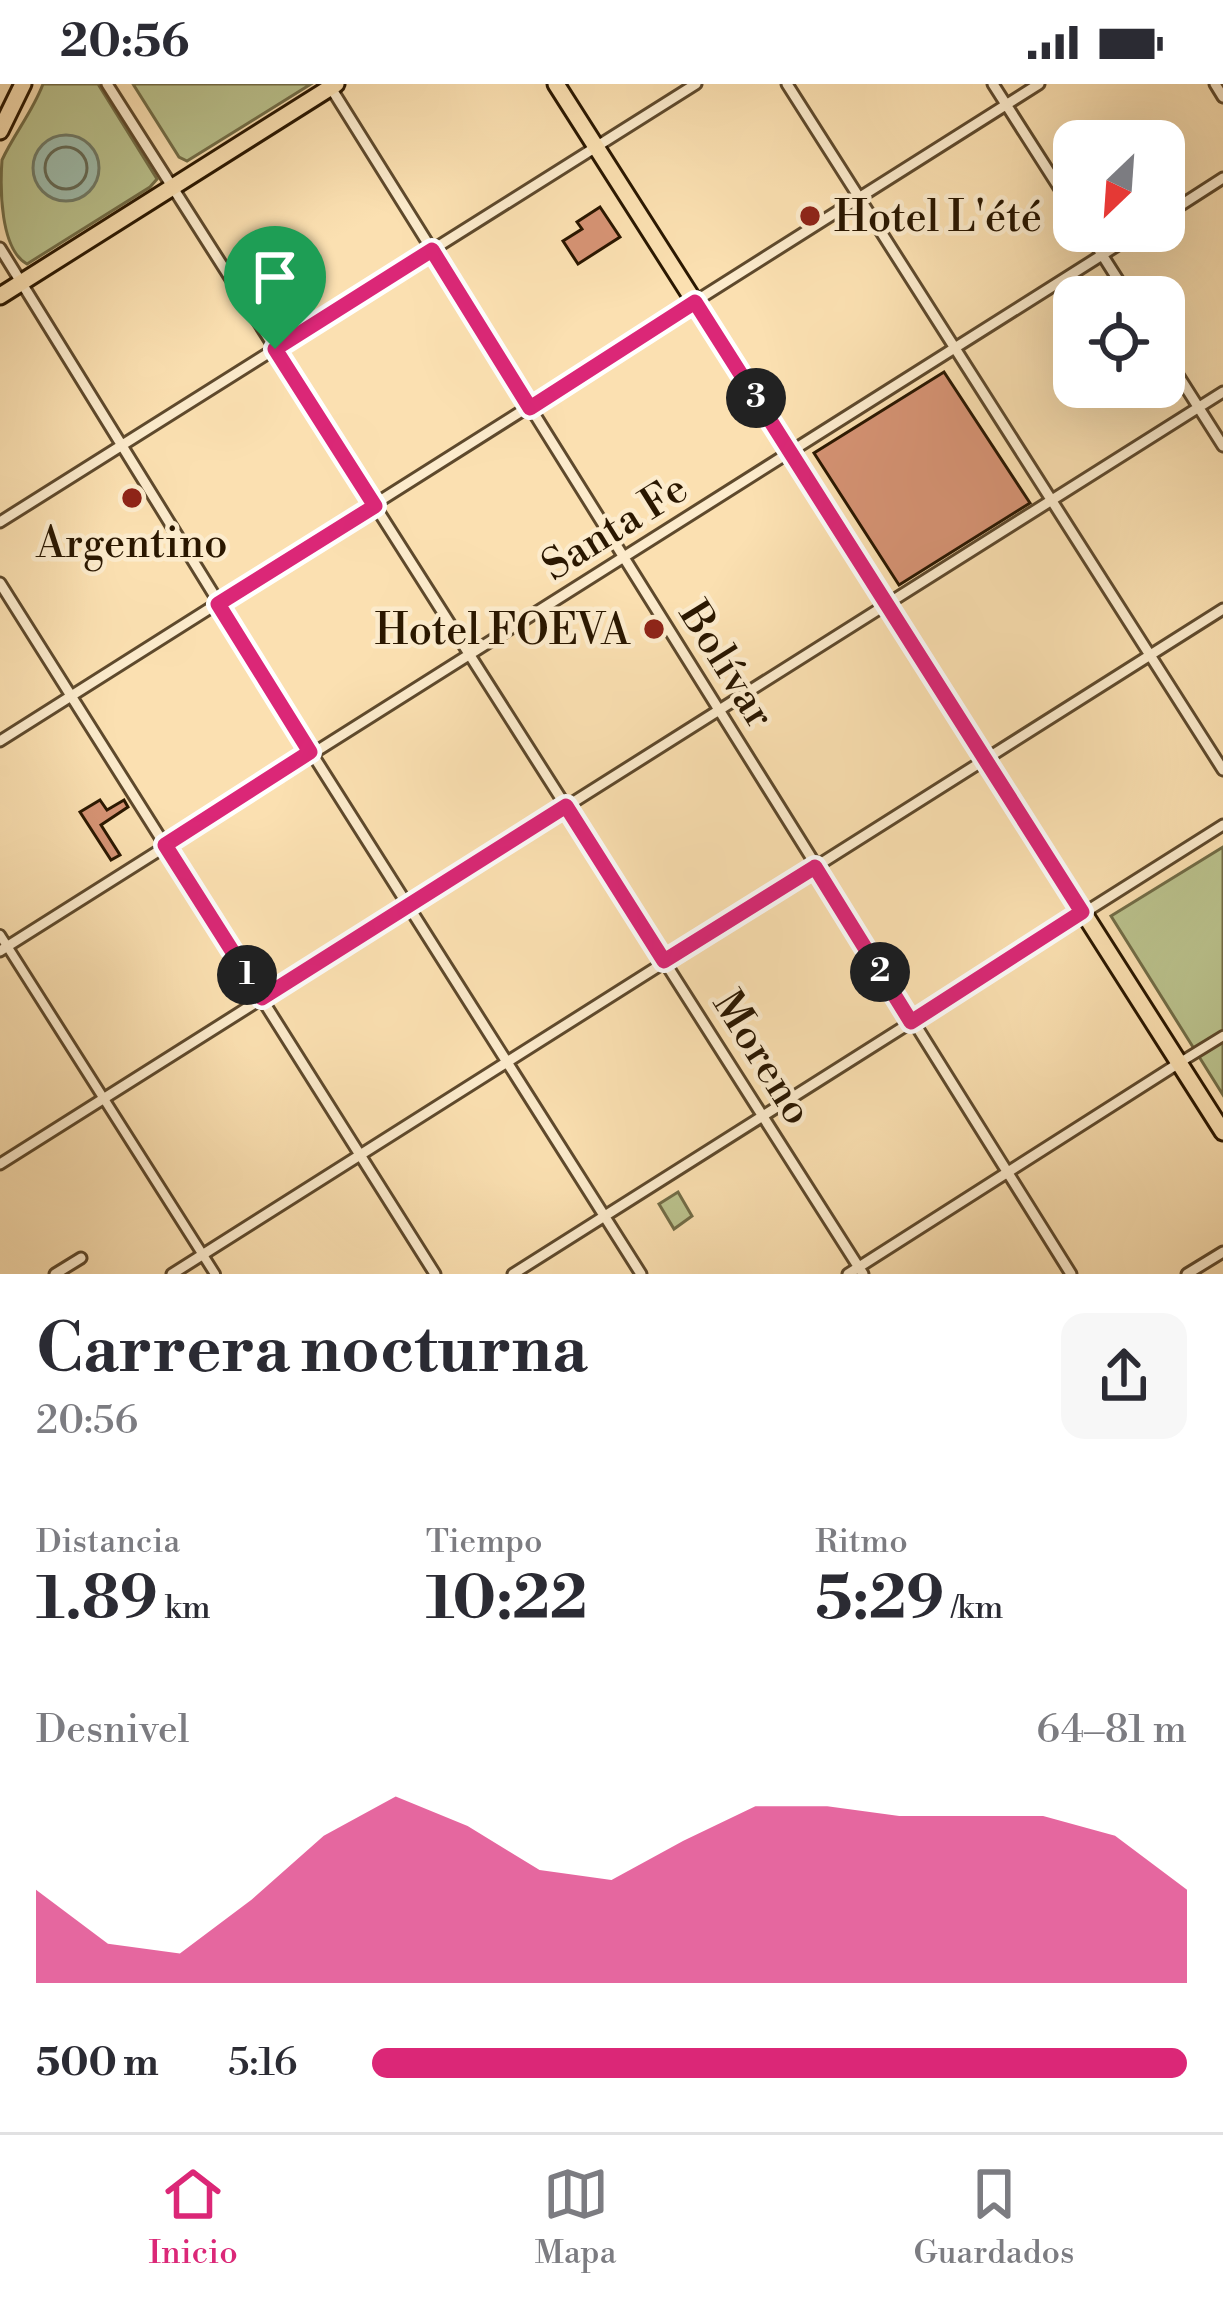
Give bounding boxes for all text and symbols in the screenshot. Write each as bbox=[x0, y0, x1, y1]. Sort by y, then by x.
text: 20:56 bbox=[60, 14, 189, 71]
north arrow bbox=[1053, 120, 1185, 252]
map controls bbox=[1053, 120, 1185, 408]
place label: Hotel L'été bbox=[834, 192, 1042, 245]
marker: Hotel L'été bbox=[797, 203, 823, 229]
pin bbox=[224, 226, 326, 349]
icon: arrive bbox=[242, 244, 308, 310]
button: locate bbox=[1053, 276, 1185, 408]
pin: 3 bbox=[726, 368, 786, 428]
text: 3 bbox=[746, 377, 766, 418]
street label: Santa Fe bbox=[533, 463, 698, 593]
marker: Argentino bbox=[119, 485, 145, 511]
place label: Argentino bbox=[35, 518, 228, 572]
street label: Bolívar bbox=[666, 591, 785, 739]
place label: Hotel FOEVA bbox=[375, 605, 631, 658]
marker: Hotel FOEVA bbox=[641, 616, 667, 642]
pin: 2 bbox=[850, 942, 910, 1002]
pin: 1 bbox=[217, 945, 277, 1005]
text: 2 bbox=[870, 951, 890, 992]
text: 1 bbox=[239, 954, 255, 995]
street label: Moreno bbox=[700, 981, 824, 1135]
text: Carrera nocturna bbox=[36, 1310, 588, 1393]
button: share bbox=[1061, 1313, 1187, 1439]
text: 20:56 bbox=[36, 1397, 138, 1446]
text: Distancia bbox=[36, 1522, 180, 1563]
text: Tiempo bbox=[426, 1522, 543, 1563]
text: Ritmo bbox=[815, 1522, 908, 1563]
text: 1.89 bbox=[36, 1563, 158, 1638]
text: 10:22 bbox=[426, 1563, 588, 1638]
text: 5:29 bbox=[815, 1563, 944, 1638]
text: km bbox=[158, 1588, 211, 1629]
text: /km bbox=[944, 1588, 1003, 1629]
text: Desnivel bbox=[36, 1706, 189, 1755]
text: 64–81 m bbox=[1036, 1706, 1187, 1755]
text: 500 m bbox=[36, 2039, 159, 2088]
text: 5:16 bbox=[228, 2039, 297, 2088]
tab: Inicio bbox=[149, 2161, 238, 2274]
tab: Mapa bbox=[535, 2161, 616, 2274]
tab: Guardados bbox=[913, 2161, 1074, 2274]

